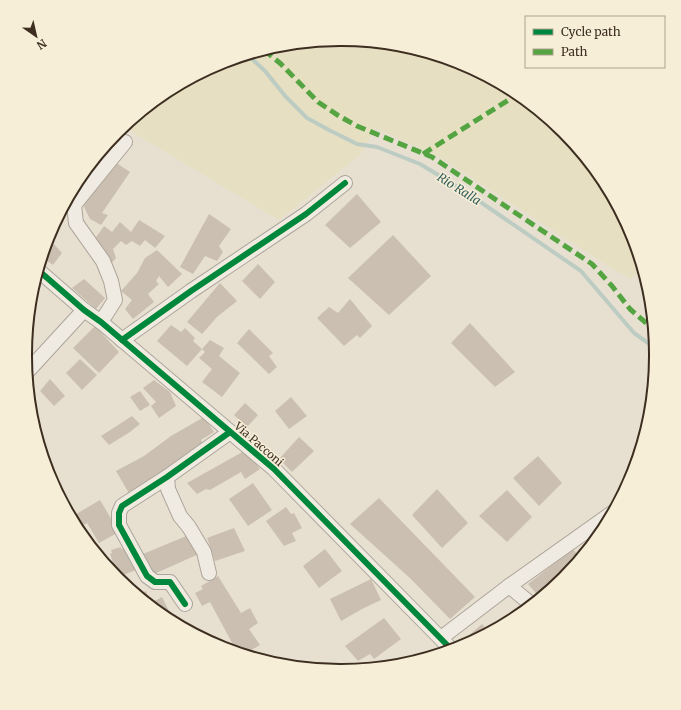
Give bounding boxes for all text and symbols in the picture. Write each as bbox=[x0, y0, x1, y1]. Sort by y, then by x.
north arrow bbox=[16, 16, 56, 56]
legend bbox=[525, 16, 665, 68]
text: Cycle path bbox=[561, 24, 621, 39]
text: N bbox=[34, 36, 49, 53]
text: Path bbox=[561, 44, 587, 59]
water label: Rio Ralla bbox=[435, 169, 484, 208]
street label: Via Pacconi bbox=[231, 418, 287, 469]

